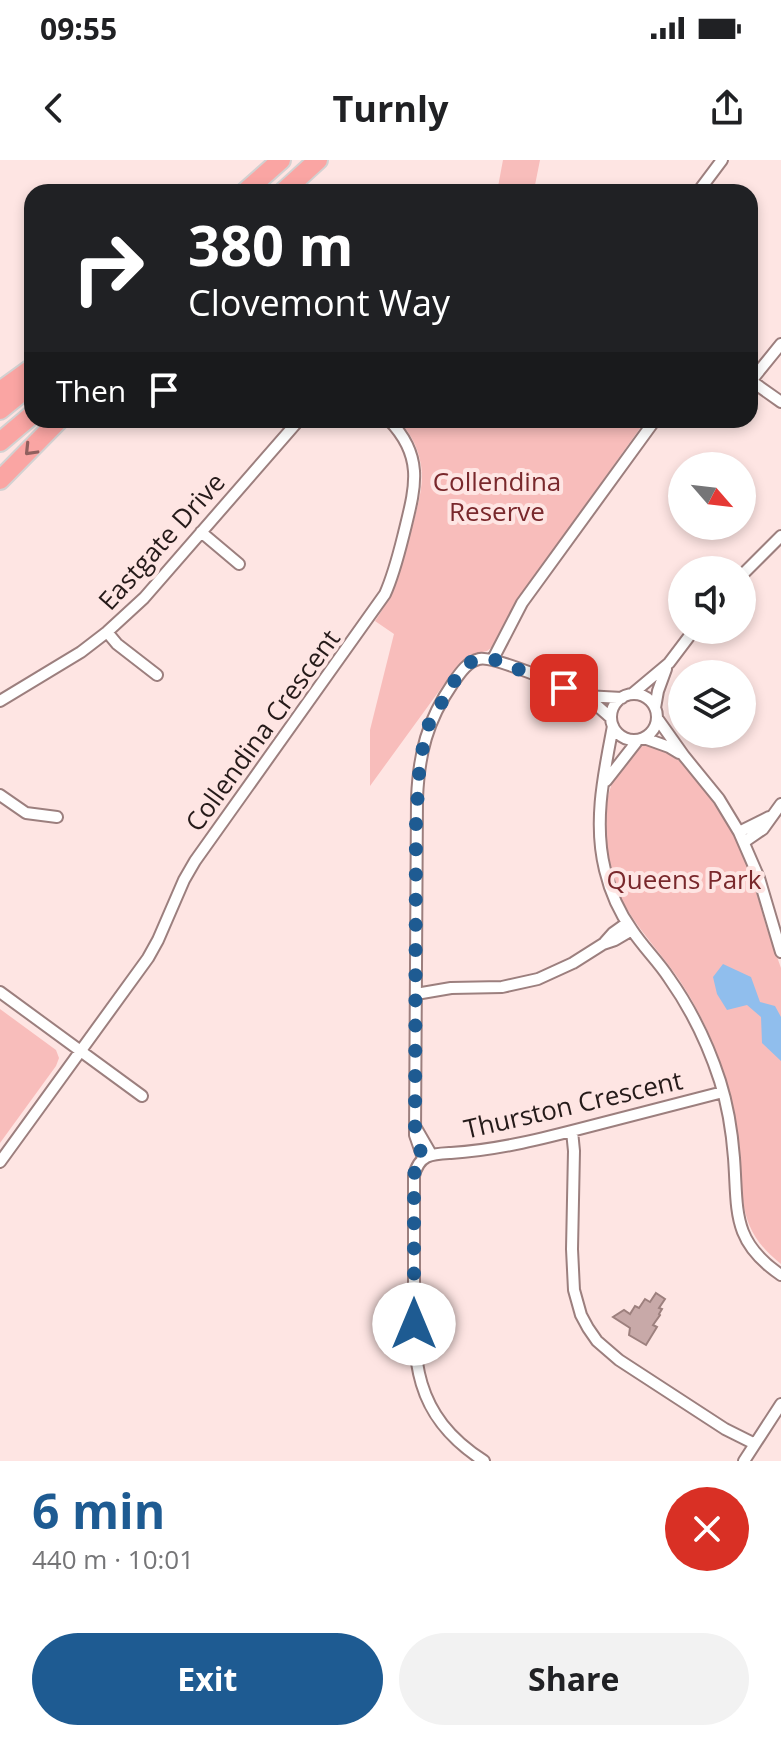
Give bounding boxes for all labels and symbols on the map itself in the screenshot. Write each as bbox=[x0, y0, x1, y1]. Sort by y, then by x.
one-way arrow bbox=[24, 441, 39, 455]
north arrow bbox=[668, 452, 756, 540]
park label: Collendina Reserve bbox=[433, 463, 561, 529]
street label: Eastgate Drive bbox=[90, 465, 232, 617]
street label: Collendina Crescent bbox=[176, 622, 348, 838]
pin bbox=[530, 654, 598, 722]
park label: Queens Park bbox=[607, 861, 762, 897]
street label: Thurston Crescent bbox=[460, 1061, 686, 1147]
position arrow bbox=[372, 1282, 456, 1366]

